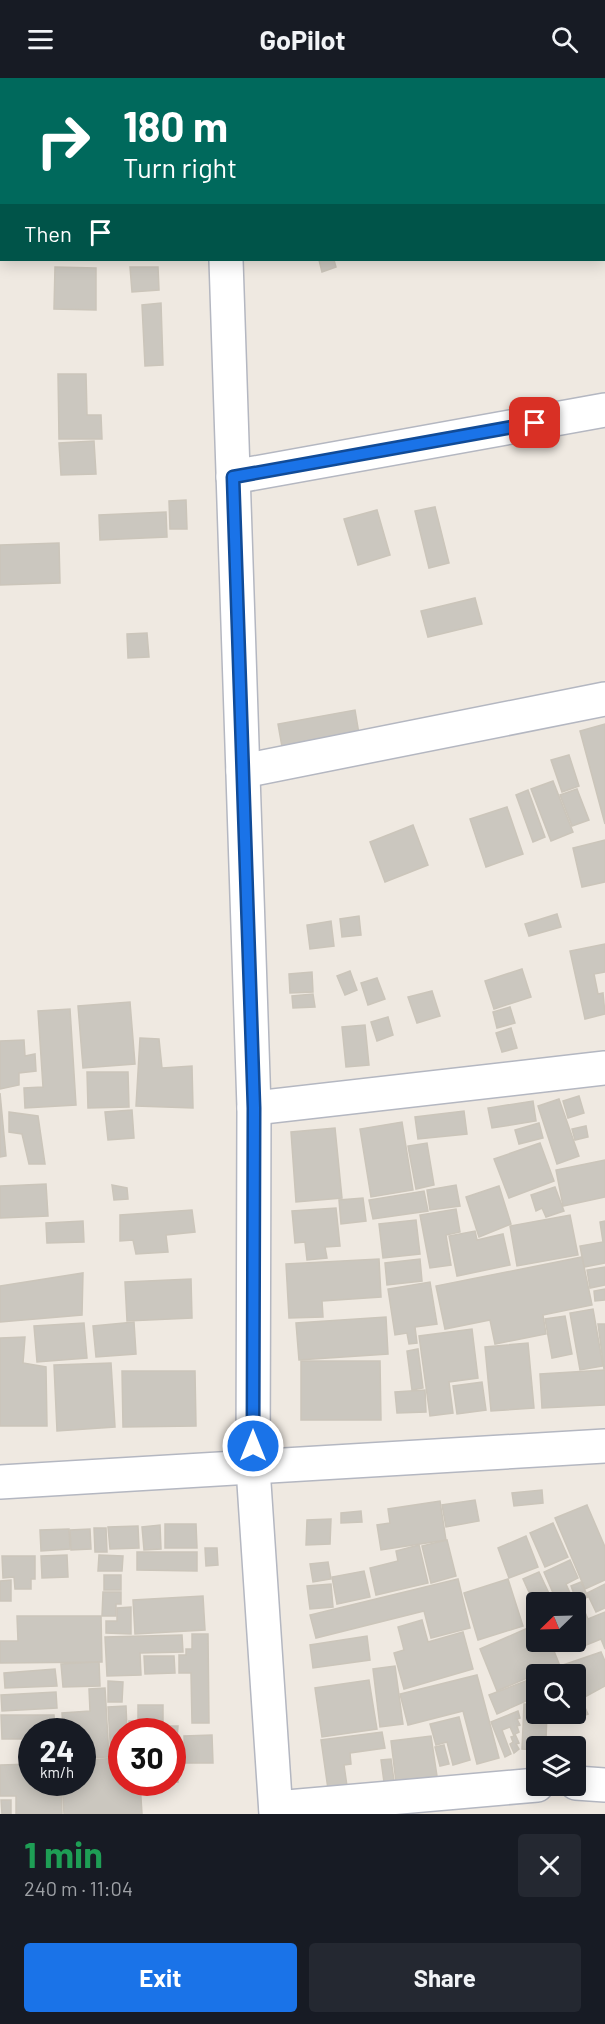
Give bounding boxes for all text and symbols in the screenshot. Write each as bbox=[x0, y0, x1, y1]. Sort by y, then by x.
icon: menu bbox=[24, 23, 57, 56]
text: GoPilot bbox=[259, 23, 346, 55]
icon: search bbox=[548, 23, 581, 56]
text: 180 m bbox=[123, 100, 228, 150]
icon: right bbox=[24, 102, 102, 180]
text: Turn right bbox=[123, 151, 237, 183]
icon: arrive bbox=[84, 216, 117, 249]
text: Then bbox=[24, 220, 72, 246]
pin bbox=[509, 397, 560, 448]
icon: arrive bbox=[518, 406, 551, 439]
position arrow bbox=[221, 1414, 285, 1478]
north arrow bbox=[526, 1592, 586, 1652]
map controls bbox=[526, 1592, 586, 1796]
button: search bbox=[526, 1664, 586, 1724]
speed limit sign: 30 bbox=[108, 1718, 186, 1796]
text: 24 bbox=[40, 1732, 74, 1768]
button: layers bbox=[526, 1736, 586, 1796]
text: km/h bbox=[40, 1763, 74, 1781]
text: 1 min bbox=[24, 1832, 103, 1875]
button: close bbox=[518, 1834, 581, 1897]
text: 240 m · 11:04 bbox=[24, 1876, 133, 1900]
button: Exit bbox=[24, 1943, 297, 2012]
button: Share bbox=[309, 1943, 581, 2012]

